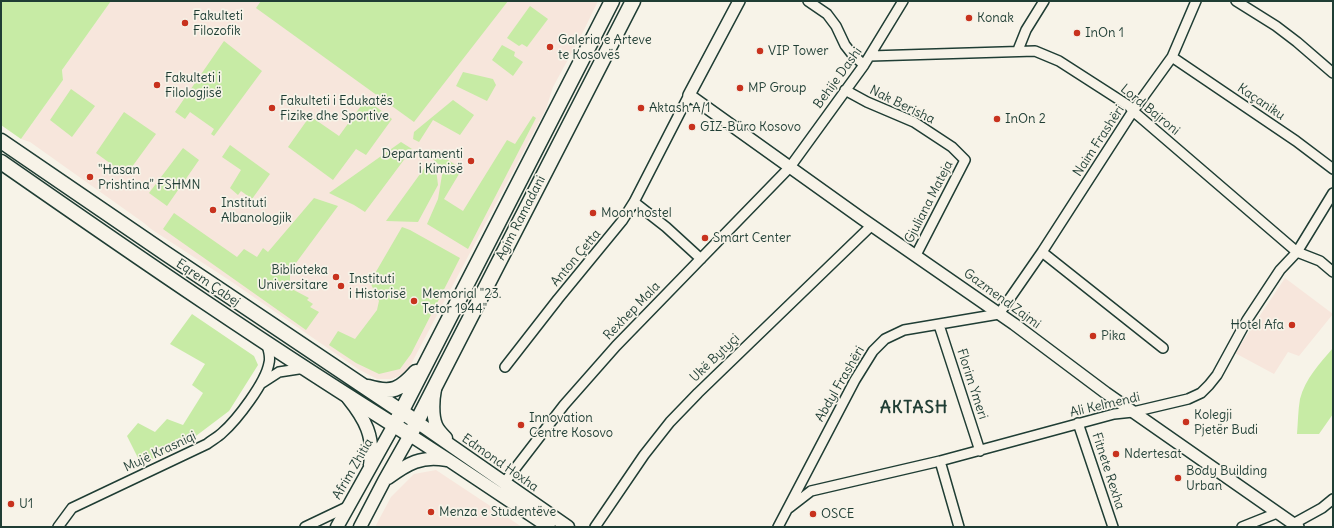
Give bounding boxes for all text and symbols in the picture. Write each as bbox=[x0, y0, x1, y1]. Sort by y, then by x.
place label: Fakulteti Filozofik bbox=[193, 8, 243, 39]
place label: Konak bbox=[977, 10, 1014, 26]
marker: Konak bbox=[964, 13, 974, 23]
marker: Fakulteti Filozofik bbox=[180, 18, 190, 28]
place label: InOn 1 bbox=[1085, 25, 1124, 41]
marker: InOn 1 bbox=[1072, 28, 1082, 38]
place label: Galeria e Arteve te Kosovës bbox=[558, 32, 652, 63]
marker: Galeria e Arteve te Kosovës bbox=[545, 42, 555, 52]
place label: VIP Tower bbox=[768, 43, 828, 59]
street label: Behije Dashi bbox=[811, 44, 865, 112]
marker: VIP Tower bbox=[755, 46, 765, 56]
place label: Fakulteti i Filologjisë bbox=[165, 70, 222, 101]
marker: Fakulteti i Filologjisë bbox=[152, 80, 162, 90]
place label: MP Group bbox=[748, 80, 806, 96]
street label: Kaçaniku bbox=[1234, 80, 1288, 124]
street label: Lord Bajroni bbox=[1117, 81, 1183, 139]
marker: MP Group bbox=[735, 83, 745, 93]
street label: Nak Berisha bbox=[867, 83, 937, 127]
place label: Fakulteti i Edukatës Fizike dhe Sportive bbox=[280, 93, 393, 124]
place label: Aktash A/1 bbox=[649, 100, 711, 116]
street label: Naim Frashëri bbox=[1070, 102, 1128, 180]
marker: Fakulteti i Edukatës Fizike dhe Sportive bbox=[267, 103, 277, 113]
marker: Aktash A/1 bbox=[636, 103, 646, 113]
place label: InOn 2 bbox=[1005, 111, 1046, 127]
marker: InOn 2 bbox=[992, 114, 1002, 124]
place label: GIZ-Büro Kosovo bbox=[700, 119, 801, 135]
marker: GIZ-Büro Kosovo bbox=[687, 122, 697, 132]
place label: Departamenti i Kimisë bbox=[382, 146, 463, 177]
marker: Departamenti i Kimisë bbox=[466, 156, 476, 166]
street label: Gjuliana Mateja bbox=[901, 158, 957, 246]
place label: "Hasan Prishtina" FSHMN bbox=[98, 162, 201, 193]
marker: "Hasan Prishtina" FSHMN bbox=[85, 172, 95, 182]
street label: Agim Ramadani bbox=[493, 173, 549, 263]
place label: Instituti Albanologjik bbox=[221, 195, 292, 226]
marker: Instituti Albanologjik bbox=[208, 205, 218, 215]
place label: Moon hostel bbox=[601, 205, 672, 221]
marker: Moon hostel bbox=[588, 208, 598, 218]
street label: Anton Çetta bbox=[548, 226, 604, 290]
place label: Smart Center bbox=[713, 230, 791, 246]
marker: Smart Center bbox=[700, 233, 710, 243]
street label: Eqrem Çabej bbox=[173, 256, 243, 310]
place label: Biblioteka Universitare bbox=[258, 262, 328, 293]
street label: Gazmend Zajmi bbox=[960, 266, 1044, 332]
place label: Instituti i Historisë bbox=[349, 271, 406, 302]
marker: Biblioteka Universitare bbox=[331, 272, 341, 282]
street label: Rexhep Mala bbox=[600, 279, 664, 343]
marker: Instituti i Historisë bbox=[336, 281, 346, 291]
place label: Memorial "23. Tetor 1944" bbox=[422, 286, 501, 317]
marker: Memorial "23. Tetor 1944" bbox=[409, 296, 419, 306]
place label: Hotel Afa bbox=[1230, 317, 1284, 333]
marker: Hotel Afa bbox=[1287, 320, 1297, 330]
place label: Pika bbox=[1101, 328, 1126, 344]
street label: Ukë Bytyçi bbox=[687, 331, 743, 385]
marker: Pika bbox=[1088, 331, 1098, 341]
street label: Abdyl Frashëri bbox=[812, 343, 868, 425]
street label: Florim Ymeri bbox=[953, 347, 991, 421]
street label: Ali Kelmendi bbox=[1068, 389, 1142, 421]
district label: AKTASH bbox=[880, 398, 948, 418]
place label: Kolegji Pjetër Budi bbox=[1194, 407, 1258, 438]
place label: Innovation Centre Kosovo bbox=[529, 410, 613, 441]
marker: Kolegji Pjetër Budi bbox=[1181, 417, 1191, 427]
marker: Innovation Centre Kosovo bbox=[516, 420, 526, 430]
street label: Mujë Krasniqi bbox=[121, 428, 199, 476]
street label: Edmond Hoxha bbox=[459, 431, 541, 495]
street label: Fitnete Rexha bbox=[1088, 431, 1128, 511]
street label: Afrim Zhitia bbox=[329, 436, 377, 502]
place label: Ndertesat bbox=[1124, 446, 1182, 462]
marker: Ndertesat bbox=[1111, 449, 1121, 459]
place label: Body Building Urban bbox=[1186, 463, 1267, 494]
marker: Body Building Urban bbox=[1173, 473, 1183, 483]
place label: U1 bbox=[19, 496, 33, 512]
marker: U1 bbox=[6, 499, 16, 509]
place label: Menza e Studentëve bbox=[439, 504, 556, 520]
place label: OSCE bbox=[821, 506, 854, 522]
marker: Menza e Studentëve bbox=[426, 507, 436, 517]
marker: OSCE bbox=[808, 509, 818, 519]

